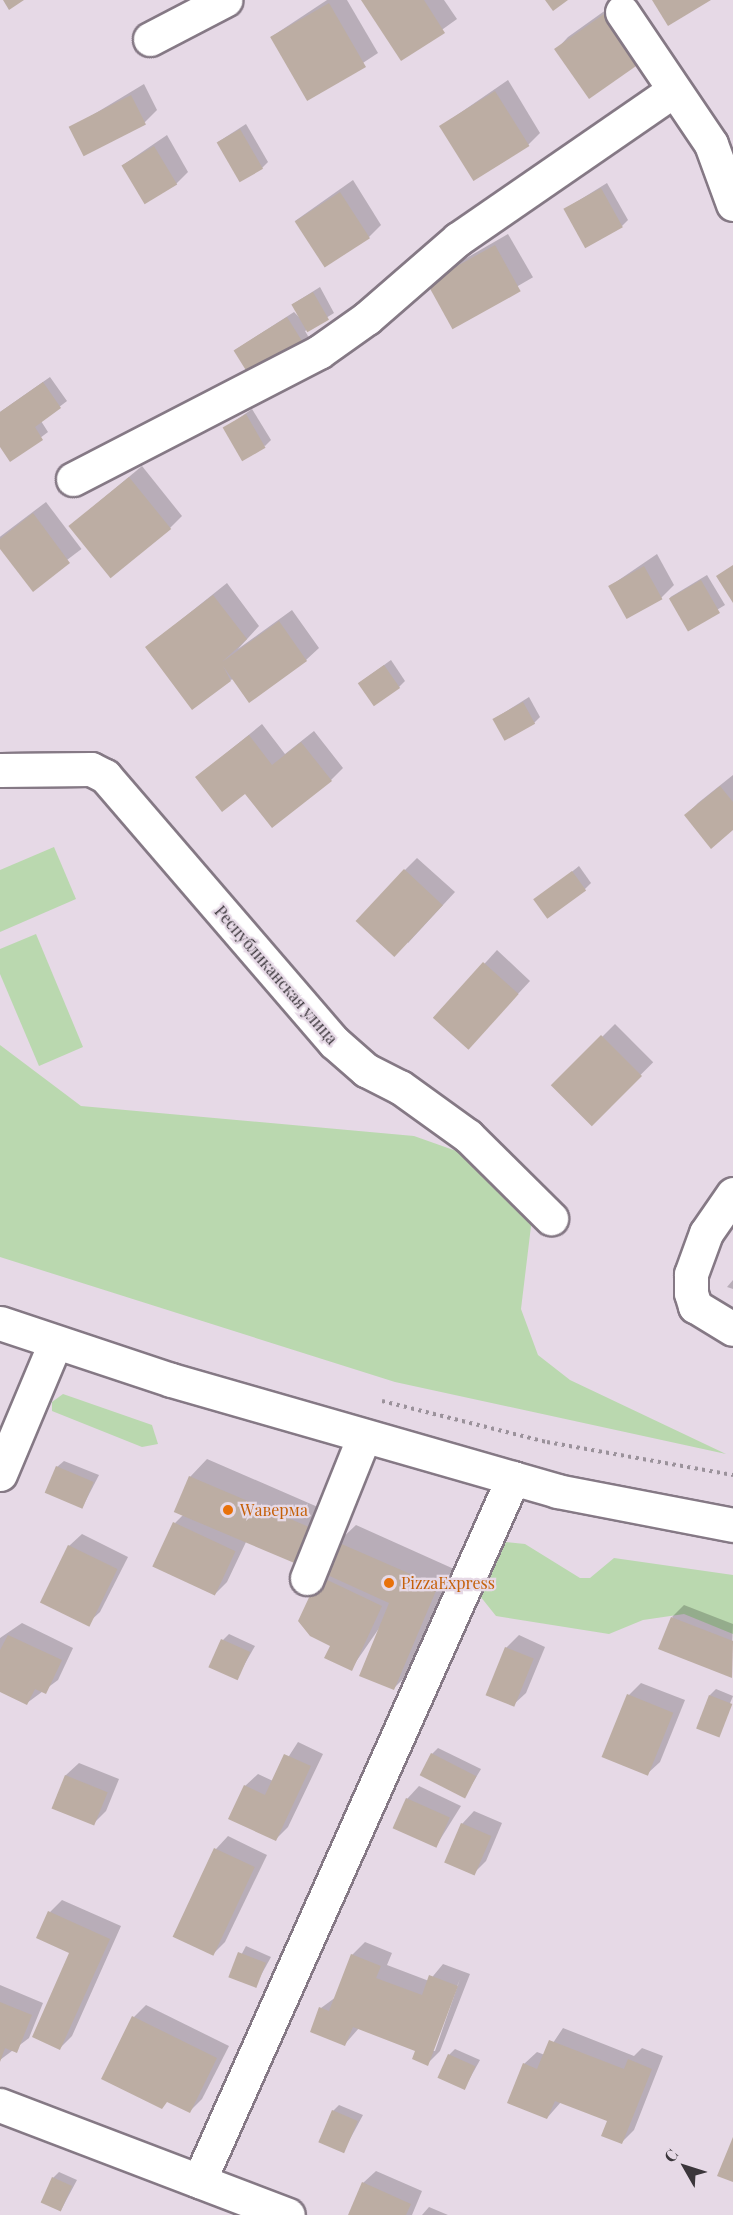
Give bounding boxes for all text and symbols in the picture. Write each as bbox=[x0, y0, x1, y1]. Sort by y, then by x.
street label: Республиканская улица bbox=[211, 902, 341, 1048]
place label: Wаверма bbox=[240, 1500, 308, 1520]
marker: Wаверма bbox=[221, 1503, 235, 1517]
place label: PizzaExpress bbox=[401, 1573, 495, 1593]
marker: PizzaExpress bbox=[382, 1576, 396, 1590]
north arrow bbox=[655, 2137, 715, 2197]
text: С bbox=[659, 2144, 682, 2166]

